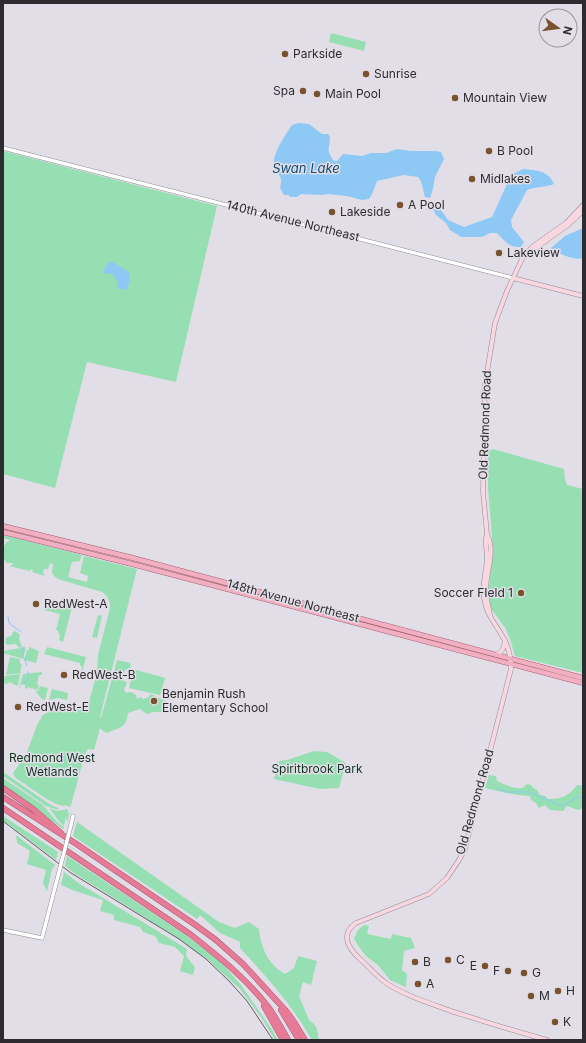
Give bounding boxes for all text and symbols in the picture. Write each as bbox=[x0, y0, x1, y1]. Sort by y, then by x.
north arrow bbox=[538, 8, 578, 48]
text: N bbox=[560, 25, 576, 36]
place label: Parkside bbox=[293, 46, 342, 61]
marker: Parkside bbox=[280, 49, 290, 59]
place label: Sunrise bbox=[374, 66, 417, 81]
marker: Sunrise bbox=[361, 69, 371, 79]
place label: Spa bbox=[273, 83, 295, 98]
marker: Spa bbox=[298, 86, 308, 96]
place label: Main Pool bbox=[325, 86, 381, 101]
marker: Main Pool bbox=[312, 89, 322, 99]
place label: Mountain View bbox=[463, 90, 547, 105]
marker: Mountain View bbox=[450, 93, 460, 103]
place label: B Pool bbox=[497, 143, 533, 158]
marker: B Pool bbox=[484, 146, 494, 156]
water label: Swan Lake bbox=[272, 160, 340, 176]
place label: Midlakes bbox=[480, 171, 530, 186]
marker: Midlakes bbox=[467, 174, 477, 184]
street label: 140th Avenue Northeast bbox=[225, 197, 361, 244]
place label: A Pool bbox=[408, 197, 445, 212]
marker: A Pool bbox=[395, 200, 405, 210]
place label: Lakeside bbox=[340, 204, 390, 219]
marker: Lakeside bbox=[327, 207, 337, 217]
place label: Lakeview bbox=[507, 245, 560, 260]
marker: Lakeview bbox=[494, 248, 504, 258]
street label: Old Redmond Road bbox=[475, 370, 494, 480]
street label: 148th Avenue Northeast bbox=[225, 576, 361, 625]
place label: Soccer FIeld 1 bbox=[434, 585, 513, 600]
marker: Soccer FIeld 1 bbox=[516, 588, 526, 598]
place label: RedWest-A bbox=[44, 596, 108, 611]
marker: RedWest-A bbox=[31, 599, 41, 609]
place label: RedWest-B bbox=[72, 667, 136, 682]
marker: RedWest-B bbox=[59, 670, 69, 680]
place label: Benjamin Rush Elementary School bbox=[162, 686, 268, 715]
marker: Benjamin Rush Elementary School bbox=[149, 696, 159, 706]
place label: RedWest-E bbox=[26, 699, 89, 714]
marker: RedWest-E bbox=[13, 702, 23, 712]
street label: Old Redmond Road bbox=[452, 747, 497, 856]
park label: Redmond West Wetlands bbox=[9, 750, 95, 779]
park label: Spiritbrook Park bbox=[271, 761, 363, 776]
place label: C bbox=[456, 952, 465, 967]
place label: B bbox=[423, 954, 431, 969]
marker: C bbox=[443, 955, 453, 965]
marker: B bbox=[410, 957, 420, 967]
place label: E bbox=[470, 958, 477, 973]
marker: E bbox=[480, 961, 490, 971]
place label: F bbox=[493, 963, 500, 978]
place label: G bbox=[532, 965, 541, 980]
marker: F bbox=[503, 966, 513, 976]
marker: G bbox=[519, 968, 529, 978]
place label: A bbox=[426, 976, 434, 991]
marker: A bbox=[413, 979, 423, 989]
place label: H bbox=[566, 983, 575, 998]
marker: H bbox=[553, 986, 563, 996]
place label: M bbox=[539, 988, 550, 1003]
marker: M bbox=[526, 991, 536, 1001]
place label: K bbox=[563, 1014, 571, 1029]
marker: K bbox=[550, 1017, 560, 1027]

